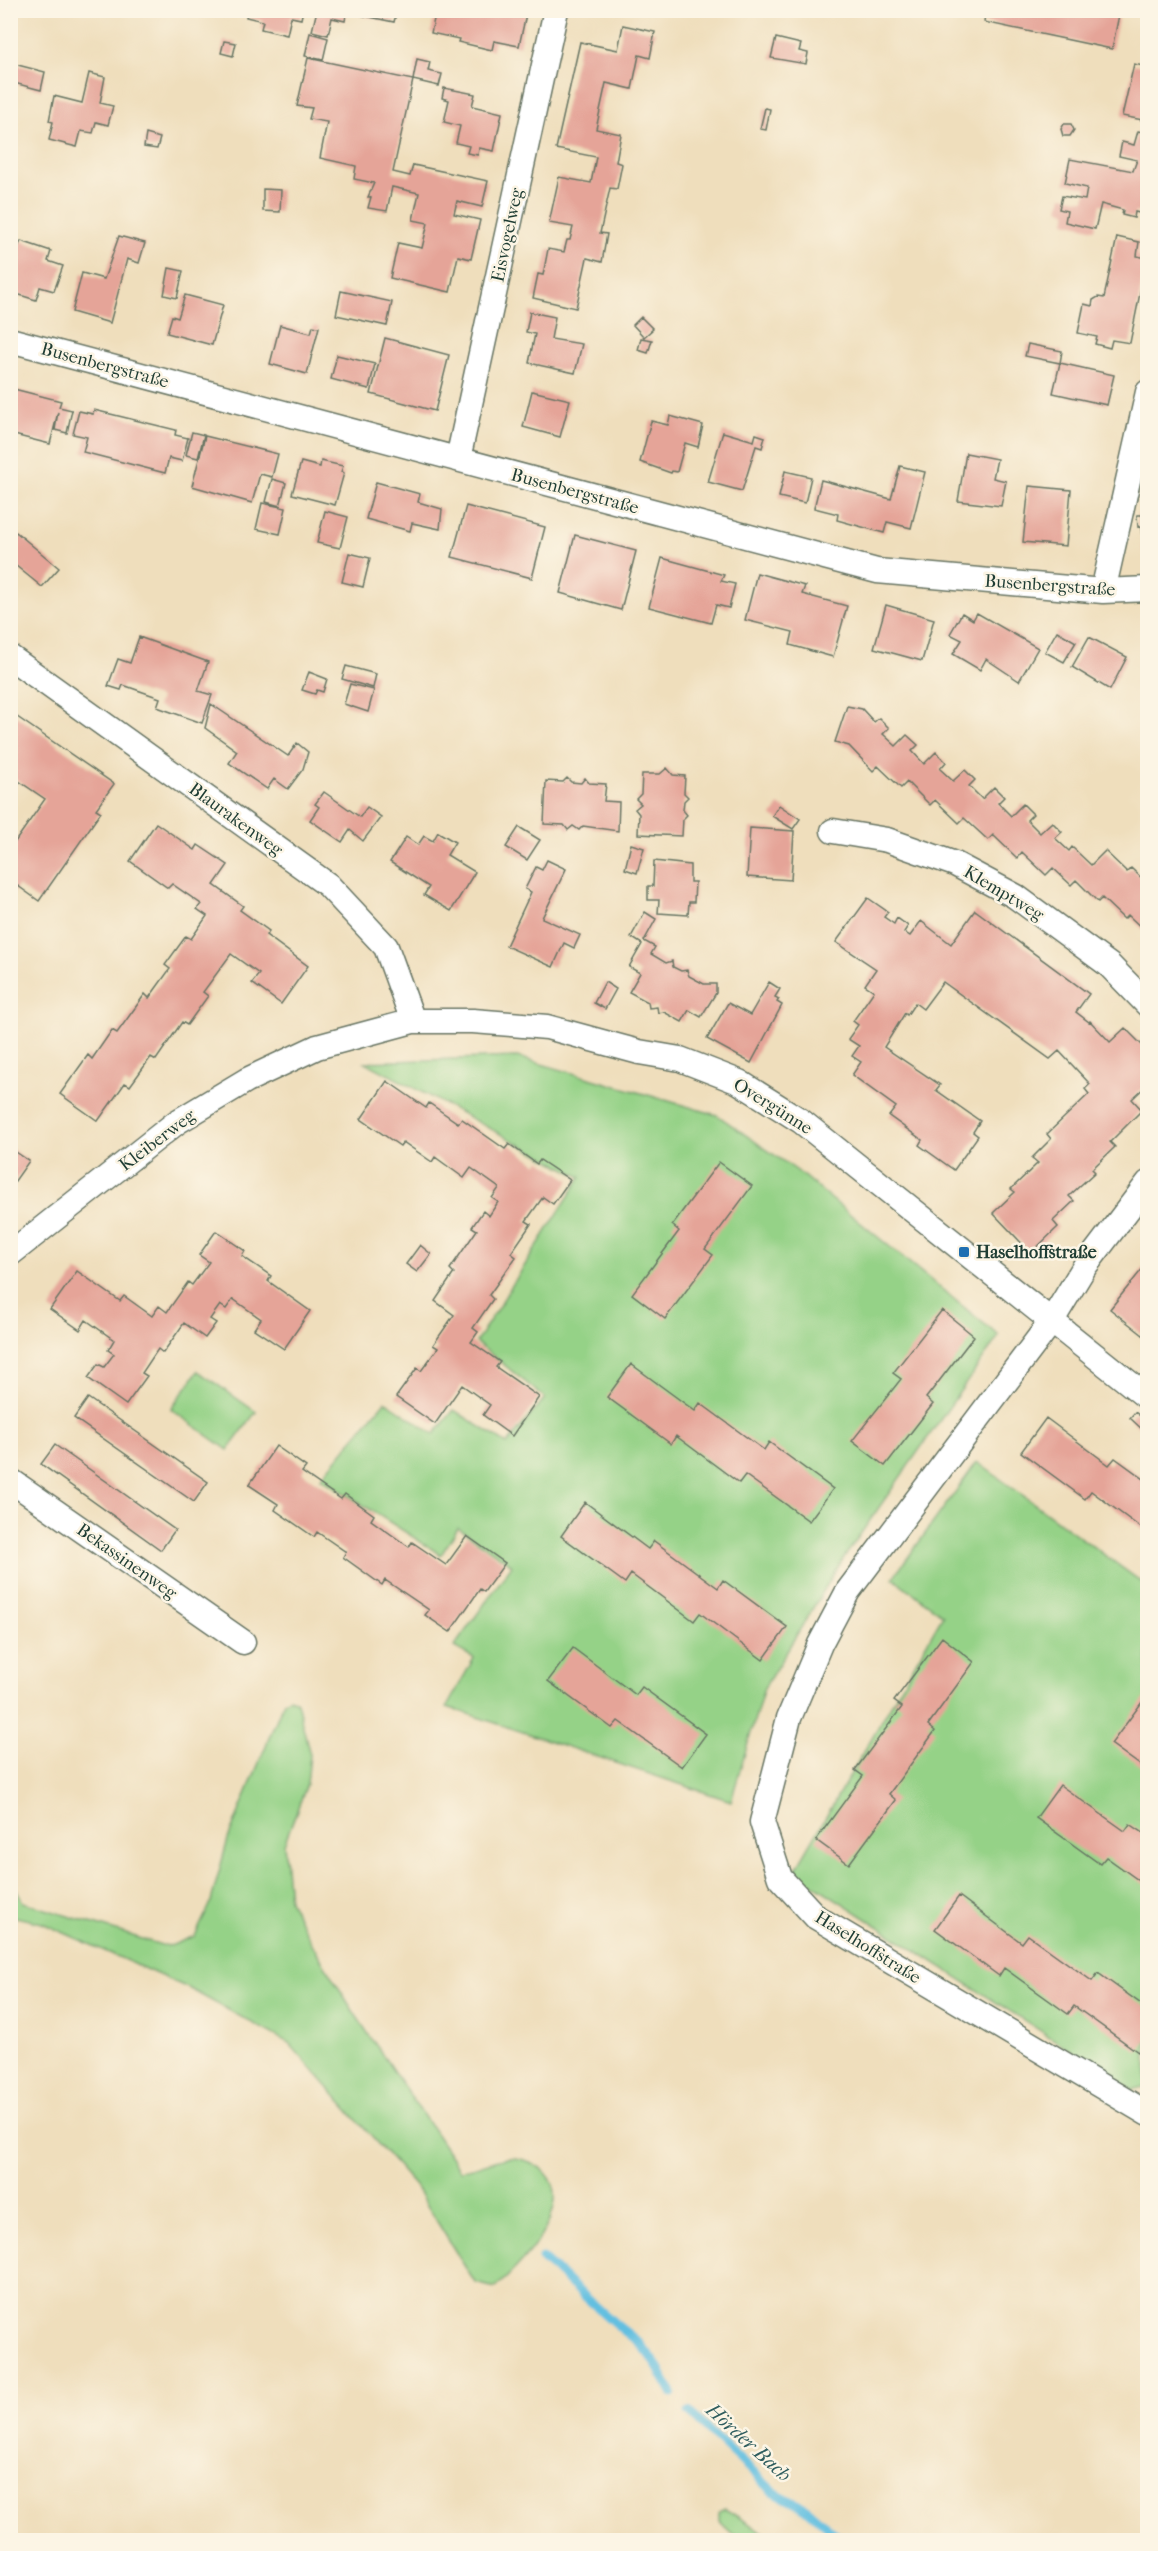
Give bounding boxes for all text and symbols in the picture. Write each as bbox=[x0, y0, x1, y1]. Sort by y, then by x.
street label: Eisvogelweg bbox=[487, 186, 528, 284]
street label: Busenbergstraße bbox=[39, 338, 171, 393]
street label: Busenbergstraße bbox=[509, 464, 641, 519]
street label: Busenbergstraße bbox=[984, 570, 1116, 601]
street label: Blaurakenweg bbox=[185, 778, 287, 861]
street label: Klemptweg bbox=[960, 861, 1048, 926]
street label: Overgünne bbox=[729, 1074, 816, 1139]
street label: Kleiberweg bbox=[115, 1105, 200, 1176]
place label: Haselhoffstraße bbox=[976, 1242, 1097, 1263]
marker: Haselhoffstraße bbox=[957, 1245, 971, 1259]
street label: Bekassinenweg bbox=[73, 1519, 181, 1604]
street label: Haselhoffstraße bbox=[811, 1907, 925, 1988]
water label: Hörder Bach bbox=[701, 2398, 796, 2486]

